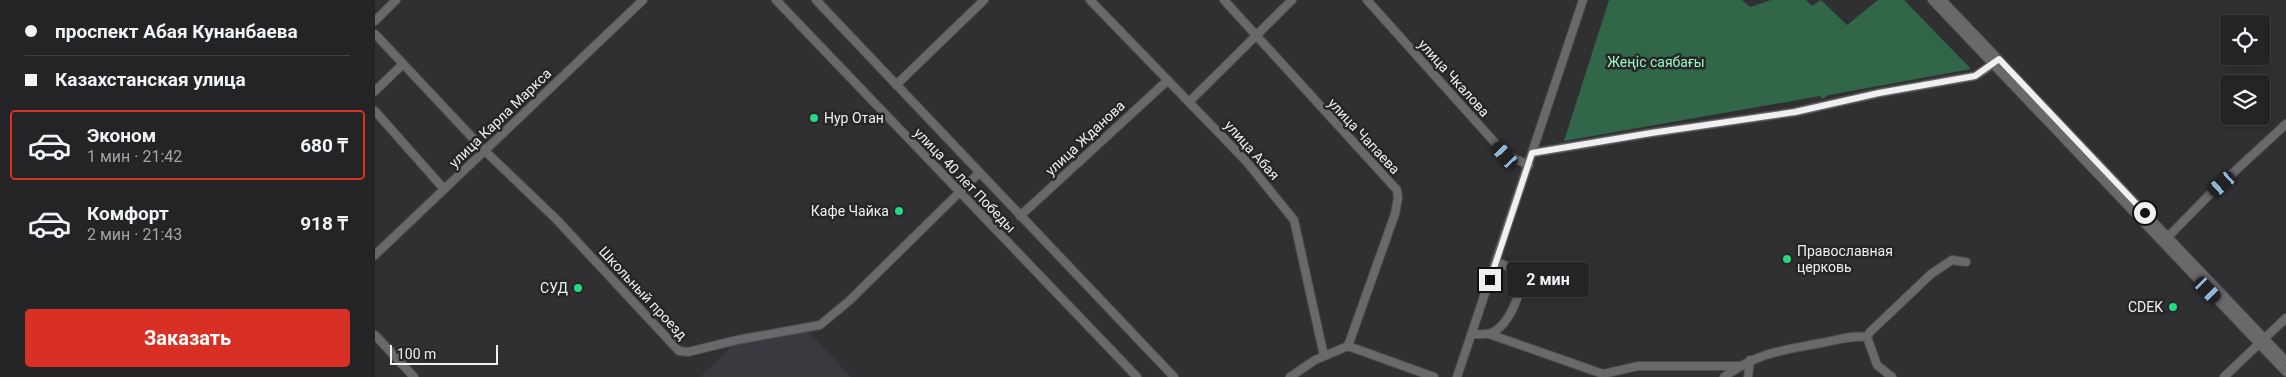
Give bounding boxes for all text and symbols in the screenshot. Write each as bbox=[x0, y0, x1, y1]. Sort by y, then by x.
map controls bbox=[2220, 15, 2270, 125]
button: locate bbox=[2220, 15, 2270, 65]
text: проспект Абая Кунанбаева bbox=[55, 20, 298, 43]
street label: улица Чкалова bbox=[1415, 36, 1493, 120]
park label: Жеңіс саябағы bbox=[1607, 54, 1705, 70]
street label: улица Карла Маркса bbox=[446, 65, 554, 171]
text: Казахстанская улица bbox=[55, 68, 246, 91]
button: layers bbox=[2220, 75, 2270, 125]
street label: улица Чапаева bbox=[1325, 95, 1403, 177]
street label: улица Жданова bbox=[1042, 97, 1128, 179]
place label: Нур Отан bbox=[824, 110, 884, 126]
marker: Нур Отан bbox=[808, 112, 820, 124]
street label: улица Абая bbox=[1221, 117, 1283, 183]
icon: car bbox=[27, 123, 72, 168]
text: Эконом bbox=[87, 124, 156, 147]
street label: улица 40 лет Победы bbox=[911, 124, 1019, 236]
text: 680 ₸ bbox=[300, 134, 348, 157]
car bbox=[1489, 139, 1520, 171]
text: 1 мин · 21:42 bbox=[87, 147, 182, 166]
car bbox=[2205, 168, 2238, 200]
icon: car bbox=[27, 201, 72, 246]
text: Комфорт bbox=[87, 202, 169, 225]
route start bbox=[2134, 202, 2156, 224]
place label: Кафе Чайка bbox=[811, 203, 889, 219]
marker: Кафе Чайка bbox=[893, 205, 905, 217]
text: 918 ₸ bbox=[300, 212, 348, 235]
text: 2 мин · 21:43 bbox=[87, 225, 182, 244]
street label: Школьный проезд bbox=[596, 243, 691, 343]
place label: Православная церковь bbox=[1797, 243, 1893, 275]
marker: Православная церковь bbox=[1781, 253, 1793, 265]
callout: 2 мин bbox=[1507, 262, 1590, 298]
route end bbox=[1479, 269, 1501, 291]
text: 2 мин bbox=[1526, 270, 1570, 289]
car bbox=[2192, 274, 2223, 306]
place label: СУД bbox=[540, 280, 568, 296]
marker: СУД bbox=[572, 282, 584, 294]
place label: CDEK bbox=[2128, 299, 2163, 315]
marker: CDEK bbox=[2167, 301, 2179, 313]
button: Заказать bbox=[25, 309, 350, 367]
scale bar bbox=[390, 342, 497, 365]
text: 100 m bbox=[397, 346, 436, 362]

